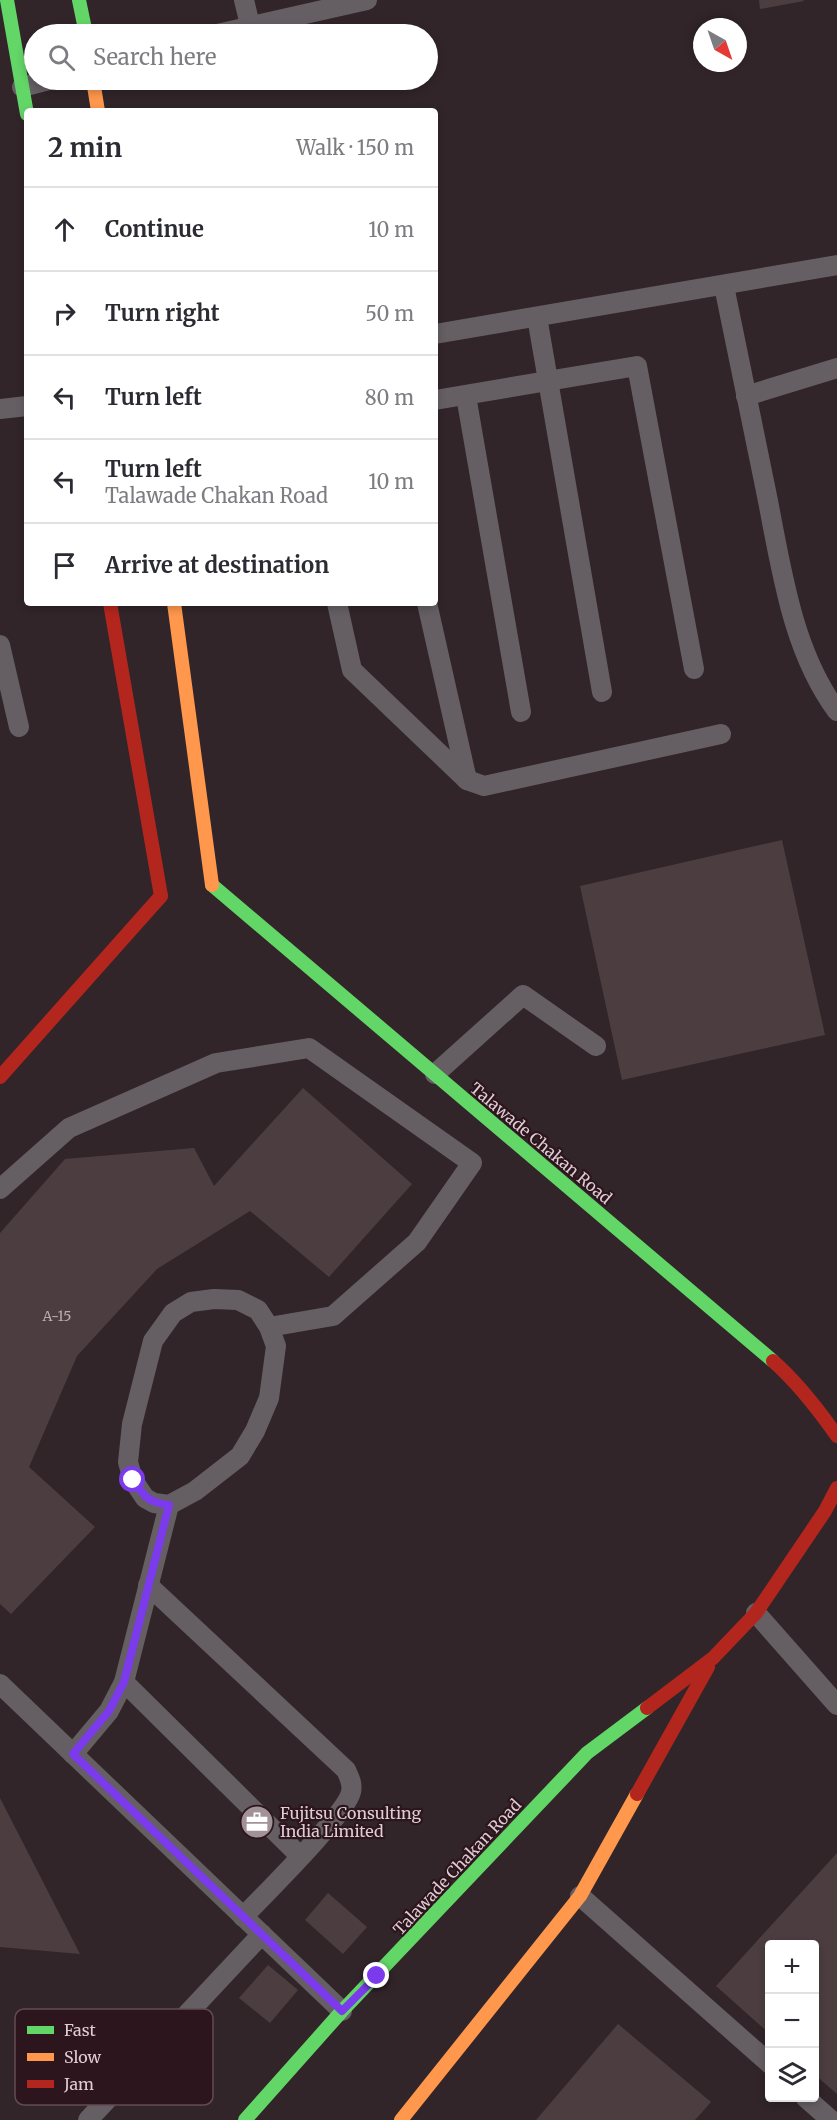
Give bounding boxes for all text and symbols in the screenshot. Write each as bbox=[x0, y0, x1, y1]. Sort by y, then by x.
north arrow bbox=[693, 18, 747, 72]
search box bbox=[24, 24, 438, 90]
icon: search bbox=[45, 41, 78, 74]
text: Search here bbox=[93, 43, 216, 71]
text: 2 min bbox=[48, 131, 122, 164]
text: Walk · 150 m bbox=[296, 135, 414, 160]
icon: ahead bbox=[48, 213, 81, 246]
text: Continue bbox=[105, 215, 204, 243]
text: 10 m bbox=[368, 217, 414, 242]
icon: right bbox=[48, 297, 81, 330]
text: Turn right bbox=[105, 299, 219, 327]
text: 50 m bbox=[365, 301, 414, 326]
icon: left bbox=[48, 381, 81, 414]
text: Turn left bbox=[105, 383, 202, 411]
text: 80 m bbox=[365, 385, 414, 410]
text: Turn left bbox=[105, 455, 202, 483]
icon: left bbox=[48, 465, 81, 498]
text: 10 m bbox=[368, 469, 414, 494]
text: Talawade Chakan Road bbox=[105, 483, 328, 508]
icon: arrive bbox=[48, 549, 81, 582]
text: Arrive at destination bbox=[105, 551, 329, 579]
street label: Talawade Chakan Road bbox=[466, 1078, 616, 1208]
house number: A-15 bbox=[42, 1307, 71, 1325]
route start bbox=[119, 1466, 145, 1492]
street label: Talawade Chakan Road bbox=[389, 1795, 525, 1939]
place label: Fujitsu Consulting India Limited bbox=[280, 1803, 421, 1841]
office icon: Fujitsu Consulting India Limited bbox=[239, 1804, 275, 1840]
map controls bbox=[765, 1940, 819, 2102]
button: + bbox=[765, 1940, 819, 1994]
route end bbox=[363, 1962, 389, 1988]
button: − bbox=[765, 1994, 819, 2048]
legend bbox=[15, 2009, 213, 2105]
text: Fast bbox=[64, 2020, 97, 2040]
text: Slow bbox=[64, 2047, 102, 2067]
button: layers bbox=[765, 2048, 819, 2102]
text: Jam bbox=[63, 2074, 94, 2094]

